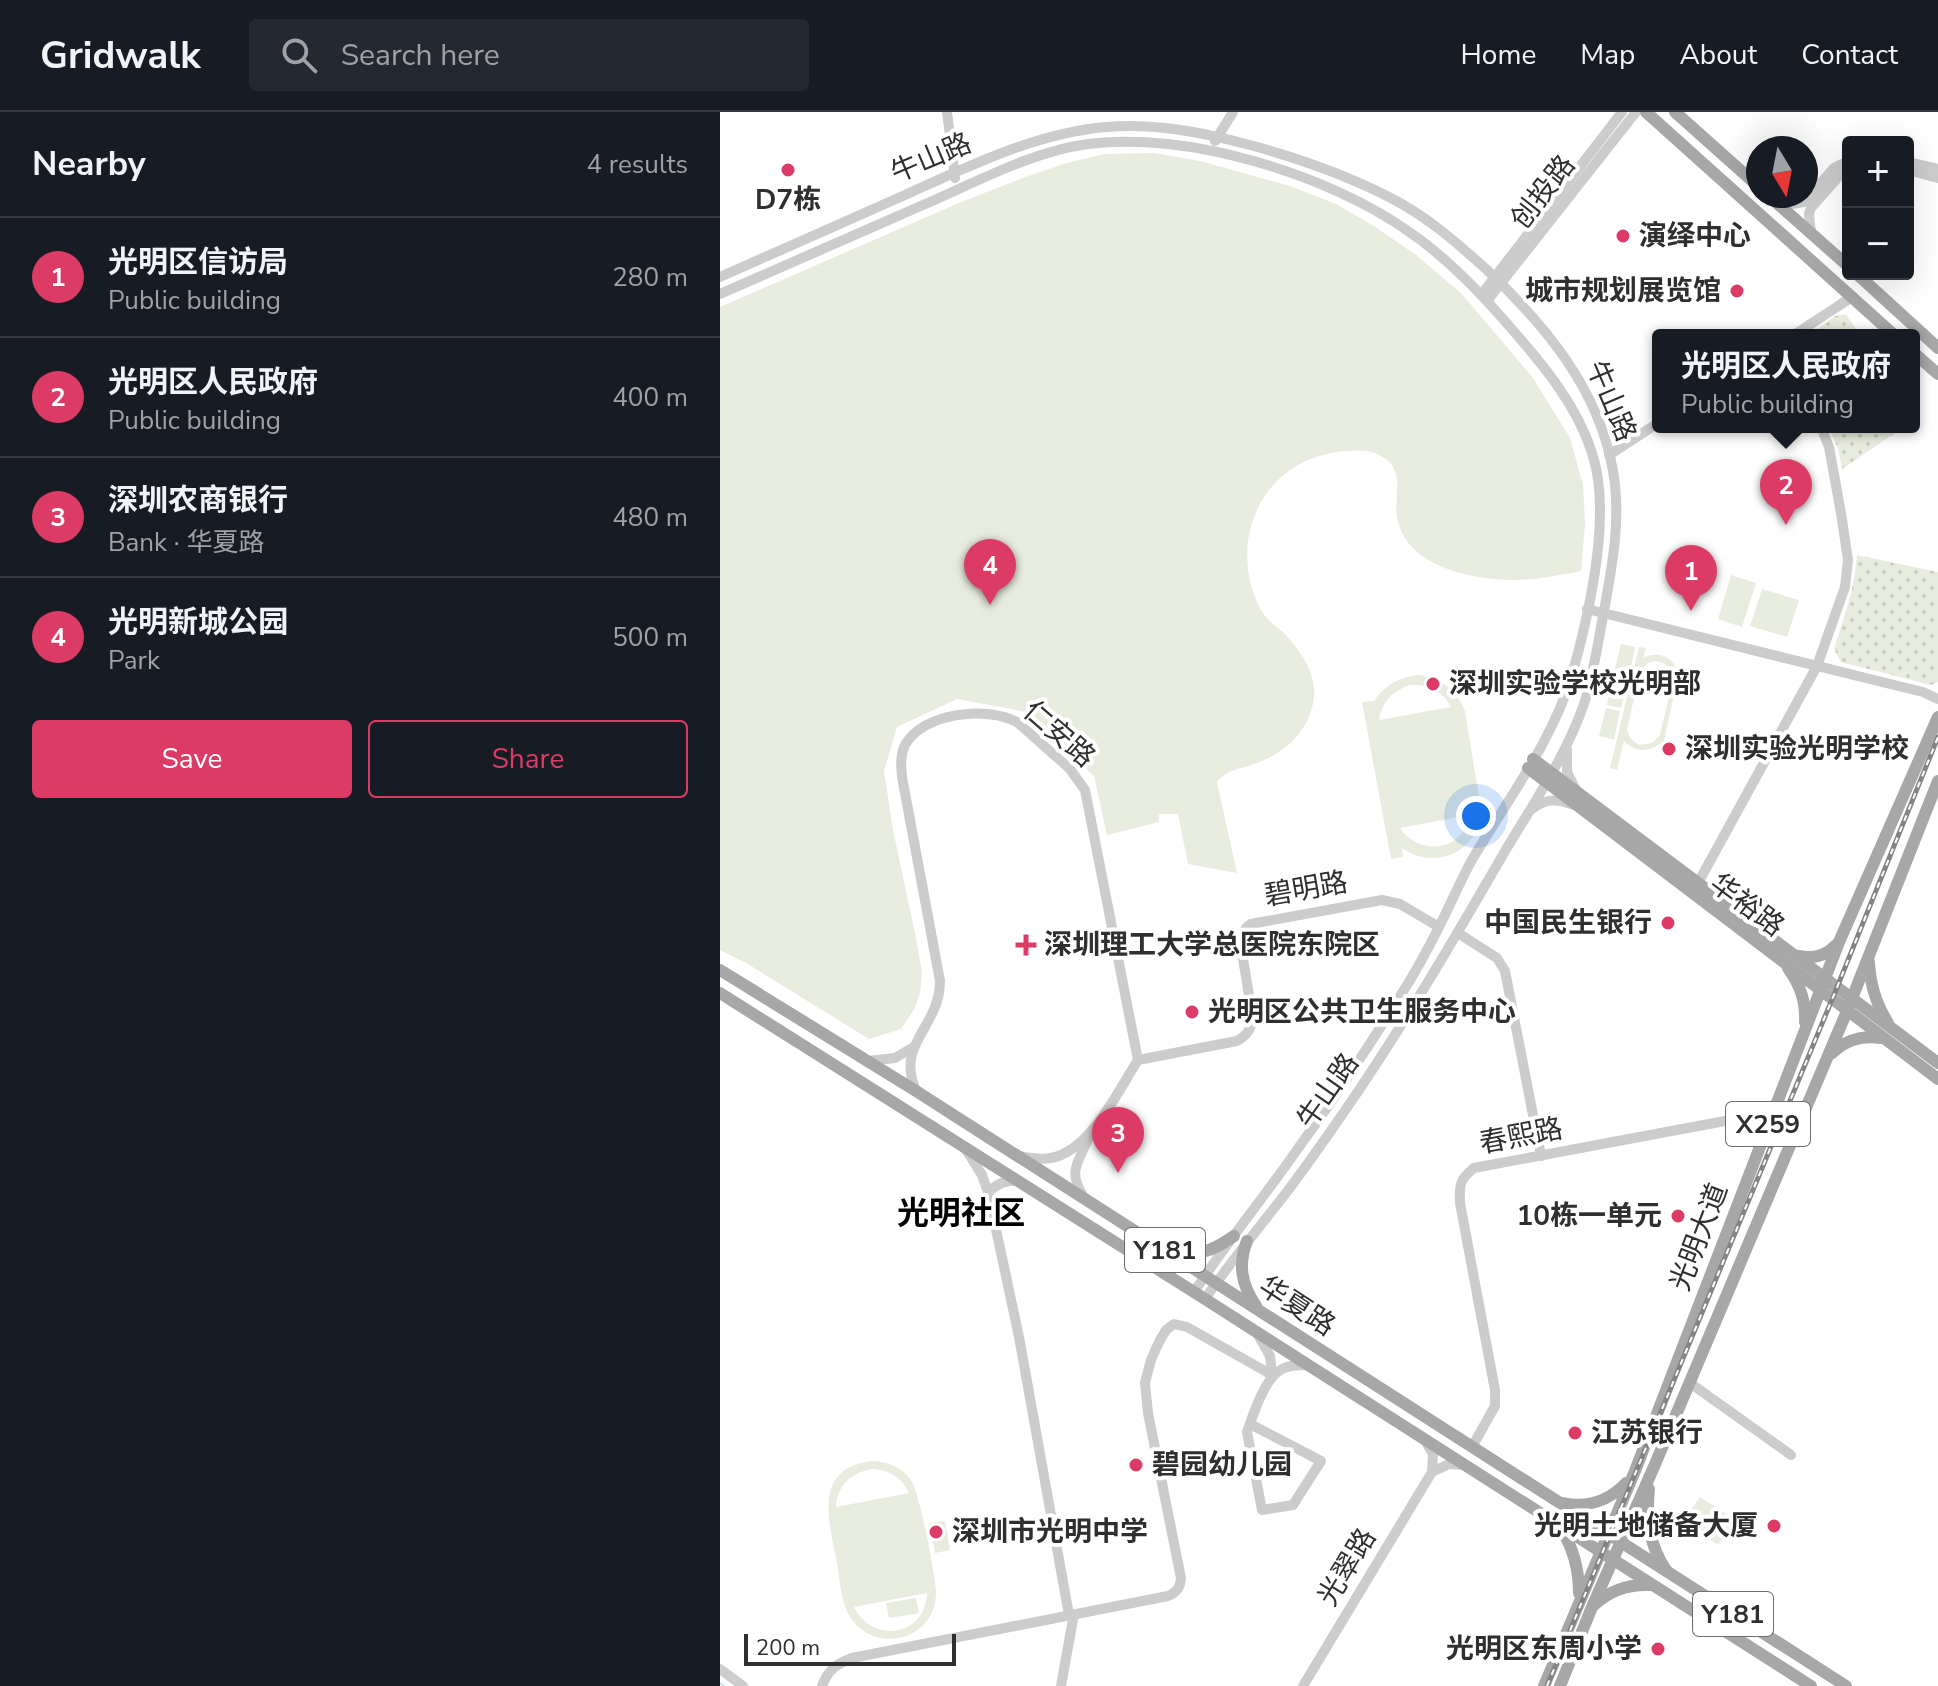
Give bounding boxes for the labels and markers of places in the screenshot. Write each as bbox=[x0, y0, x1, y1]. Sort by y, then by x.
marker: D7栋 bbox=[779, 161, 797, 179]
place label: D7栋 bbox=[755, 181, 821, 219]
place label: 演绎中心 bbox=[1639, 217, 1751, 255]
marker: 演绎中心 bbox=[1614, 227, 1632, 245]
place label: 城市规划展览馆 bbox=[1525, 272, 1721, 310]
marker: 城市规划展览馆 bbox=[1728, 282, 1746, 300]
pin: 2 bbox=[1760, 459, 1812, 525]
pin: 4 bbox=[964, 539, 1016, 605]
pin: 1 bbox=[1665, 545, 1717, 611]
place label: 深圳实验学校光明部 bbox=[1449, 665, 1701, 703]
marker: 深圳实验学校光明部 bbox=[1424, 675, 1442, 693]
place label: 深圳实验光明学校 bbox=[1685, 730, 1909, 768]
marker: 深圳实验光明学校 bbox=[1660, 740, 1678, 758]
place label: 中国民生银行 bbox=[1484, 904, 1652, 942]
marker: 中国民生银行 bbox=[1659, 914, 1677, 932]
place label: 深圳理工大学总医院东院区 bbox=[1044, 926, 1380, 964]
marker: 深圳理工大学总医院东院区 bbox=[1015, 934, 1037, 956]
place label: 光明区公共卫生服务中心 bbox=[1208, 993, 1516, 1031]
marker: 光明区公共卫生服务中心 bbox=[1183, 1003, 1201, 1021]
pin: 3 bbox=[1092, 1107, 1144, 1173]
place label: 10栋一单元 bbox=[1516, 1197, 1662, 1235]
marker: 10栋一单元 bbox=[1669, 1207, 1687, 1225]
place label: 江苏银行 bbox=[1591, 1414, 1703, 1452]
marker: 江苏银行 bbox=[1566, 1424, 1584, 1442]
place label: 碧园幼儿园 bbox=[1152, 1446, 1292, 1484]
marker: 碧园幼儿园 bbox=[1127, 1456, 1145, 1474]
place label: 光明土地储备大厦 bbox=[1534, 1507, 1758, 1545]
place label: 深圳市光明中学 bbox=[952, 1513, 1148, 1551]
marker: 光明土地储备大厦 bbox=[1765, 1517, 1783, 1535]
marker: 深圳市光明中学 bbox=[927, 1523, 945, 1541]
place label: 光明区东周小学 bbox=[1446, 1630, 1642, 1668]
marker: 光明区东周小学 bbox=[1649, 1640, 1667, 1658]

